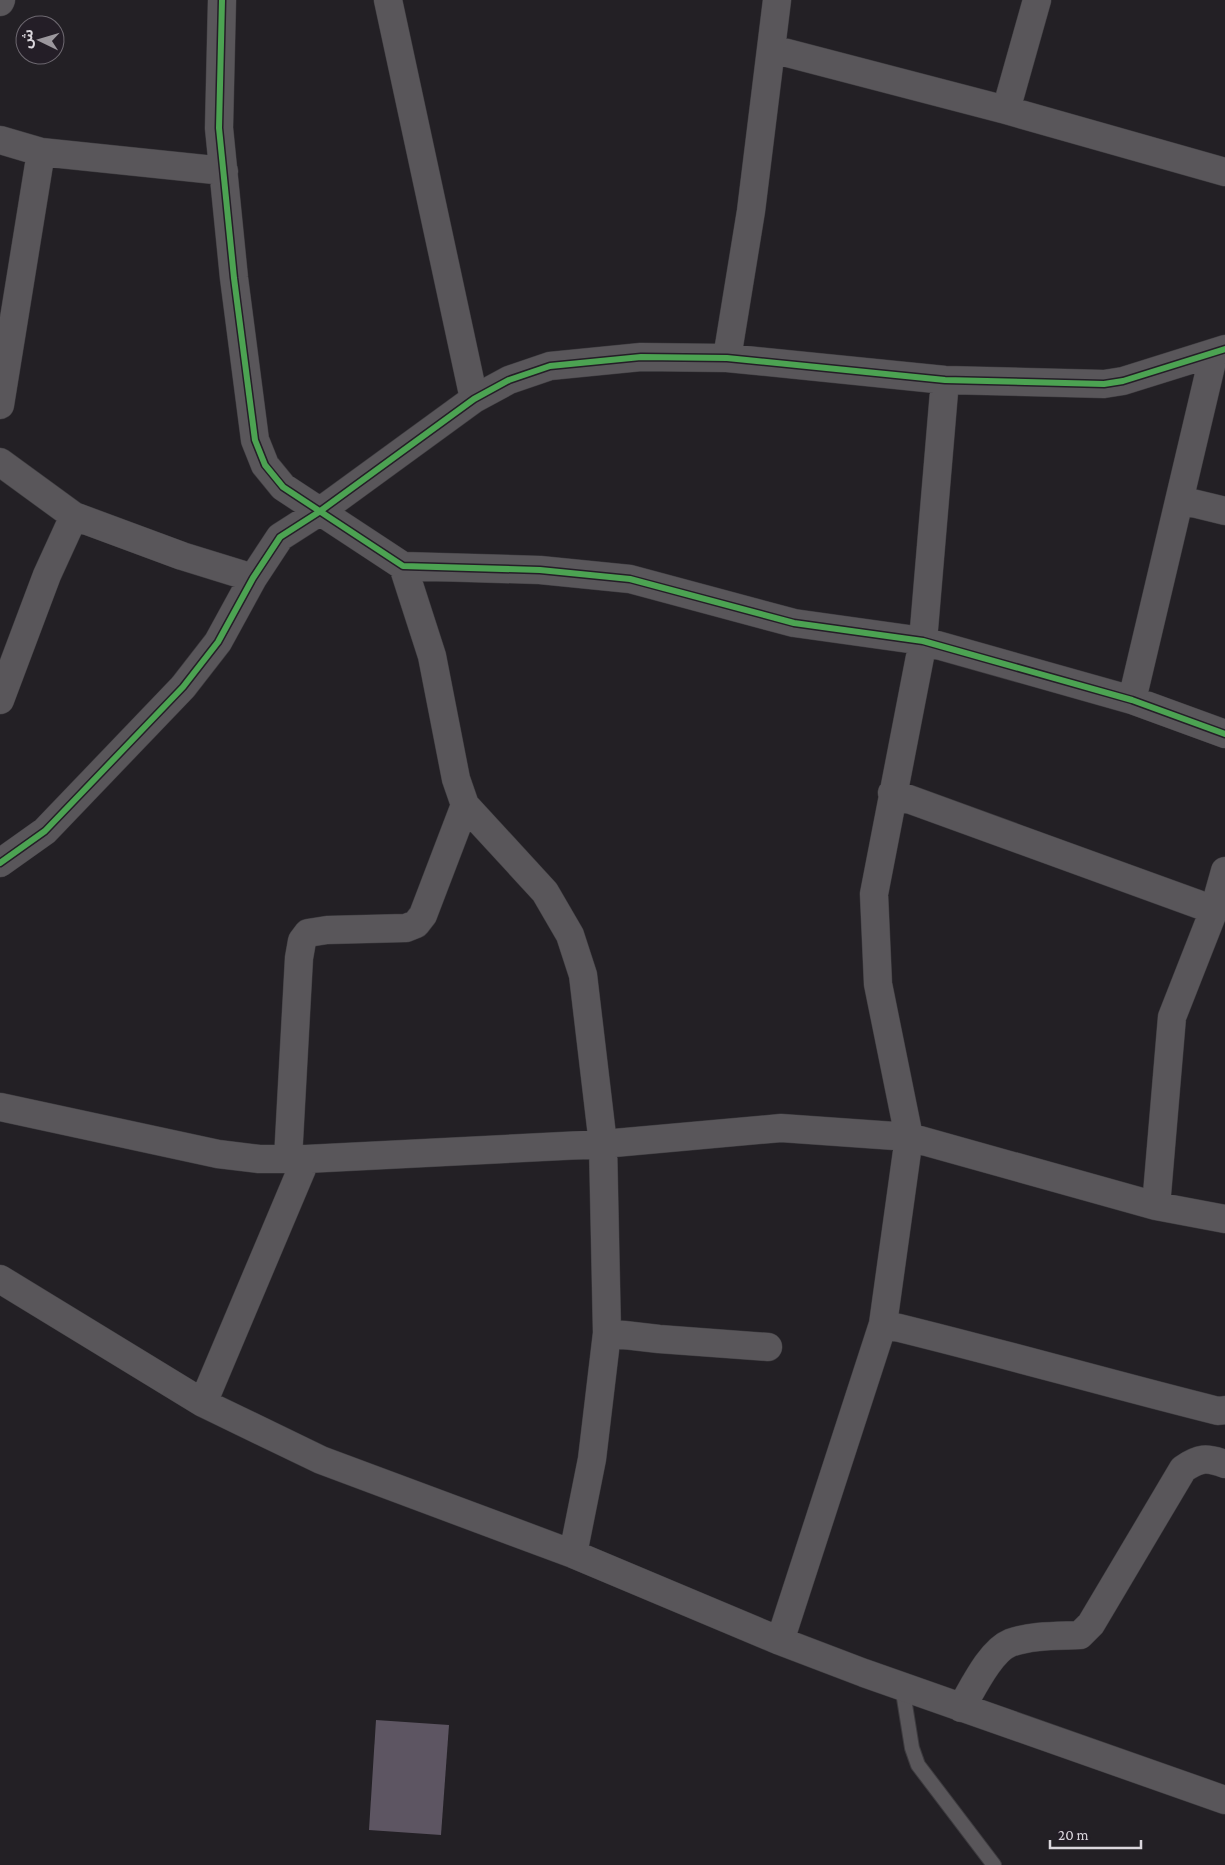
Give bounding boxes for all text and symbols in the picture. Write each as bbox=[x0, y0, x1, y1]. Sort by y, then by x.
north arrow bbox=[15, 15, 65, 65]
text: ش bbox=[18, 29, 36, 49]
scale bar bbox=[1050, 1818, 1141, 1850]
text: 20 m bbox=[1058, 1827, 1089, 1843]

